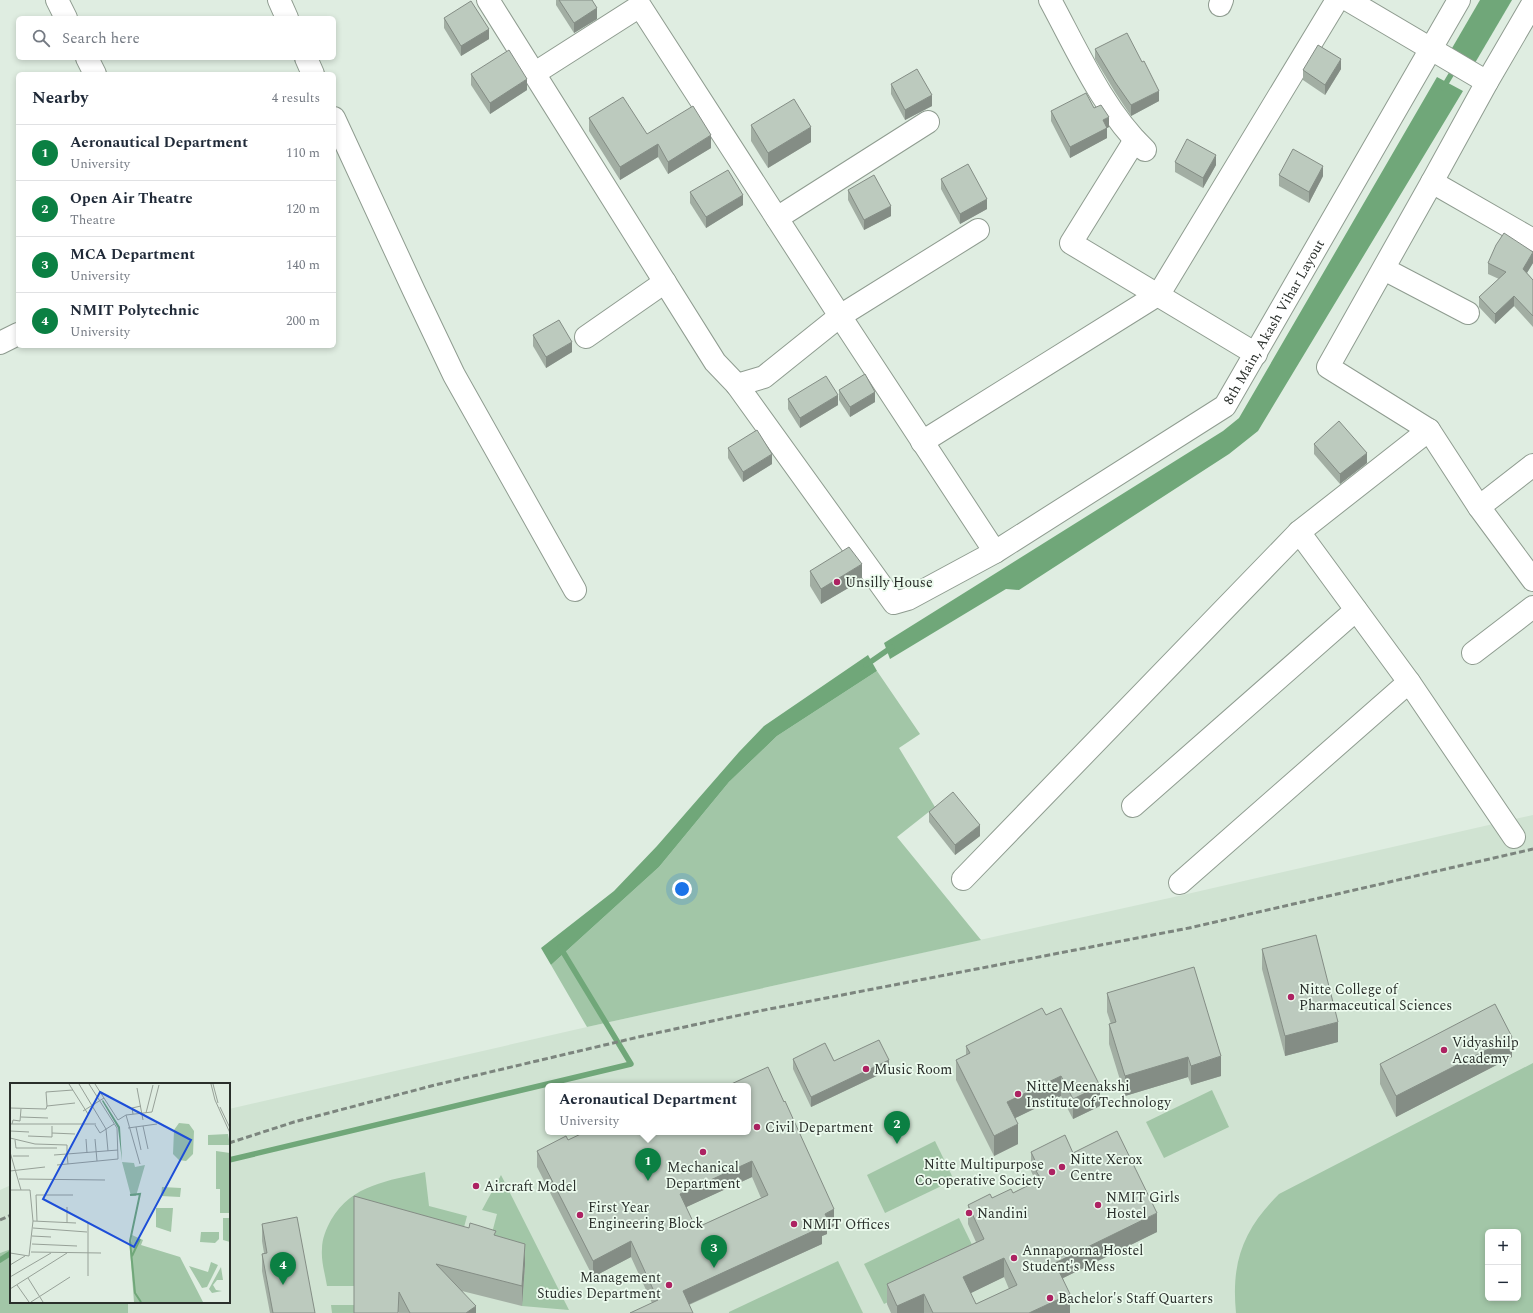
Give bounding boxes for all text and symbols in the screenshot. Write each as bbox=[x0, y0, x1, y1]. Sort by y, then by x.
search box bbox=[16, 16, 336, 60]
icon: search bbox=[30, 27, 52, 49]
text: Search here bbox=[62, 27, 140, 50]
text: Nearby bbox=[32, 85, 88, 111]
text: 4 results bbox=[272, 88, 320, 108]
text: Aeronautical Department bbox=[70, 131, 248, 154]
text: 1 bbox=[41, 143, 49, 163]
text: 110 m bbox=[286, 143, 320, 163]
text: University bbox=[70, 154, 130, 174]
text: Open Air Theatre bbox=[70, 187, 193, 210]
text: 2 bbox=[41, 199, 49, 219]
text: 120 m bbox=[286, 199, 320, 219]
text: Theatre bbox=[70, 210, 115, 230]
street label: 8th Main, Akash Vihar Layout bbox=[1218, 235, 1330, 408]
text: MCA Department bbox=[70, 243, 195, 266]
text: 3 bbox=[41, 255, 49, 275]
text: 140 m bbox=[286, 255, 320, 275]
text: University bbox=[70, 266, 130, 286]
text: NMIT Polytechnic bbox=[70, 299, 199, 322]
text: 4 bbox=[41, 311, 49, 331]
text: 200 m bbox=[286, 311, 320, 331]
text: University bbox=[70, 322, 130, 342]
place label: Unsilly House bbox=[845, 572, 933, 593]
marker: Unsilly House bbox=[832, 577, 842, 587]
your location bbox=[672, 879, 692, 899]
place label: Nitte College of Pharmaceutical Sciences bbox=[1299, 979, 1452, 1016]
marker: Nitte College of Pharmaceutical Sciences bbox=[1286, 992, 1296, 1002]
place label: Vidyashilp Academy bbox=[1452, 1032, 1519, 1069]
marker: Vidyashilp Academy bbox=[1439, 1045, 1449, 1055]
place label: Music Room bbox=[874, 1059, 952, 1080]
marker: Music Room bbox=[861, 1064, 871, 1074]
place label: Nitte Meenakshi Institute of Technology bbox=[1026, 1076, 1172, 1113]
inset map bbox=[10, 1083, 230, 1303]
popup bbox=[545, 1083, 751, 1135]
text: Aeronautical Department bbox=[559, 1088, 737, 1111]
marker: Nitte Meenakshi Institute of Technology bbox=[1013, 1089, 1023, 1099]
text: University bbox=[559, 1111, 619, 1131]
pin: 2 bbox=[884, 1111, 910, 1144]
place label: Civil Department bbox=[765, 1117, 873, 1138]
marker: Civil Department bbox=[752, 1122, 762, 1132]
marker: Mechanical Department bbox=[698, 1147, 708, 1157]
pin: 1 bbox=[635, 1148, 661, 1181]
place label: Nitte Xerox Centre bbox=[1070, 1149, 1143, 1186]
place label: Nitte Multipurpose Co-operative Society bbox=[915, 1154, 1045, 1191]
place label: Mechanical Department bbox=[665, 1157, 741, 1194]
marker: Nitte Xerox Centre bbox=[1057, 1162, 1067, 1172]
marker: Nitte Multipurpose Co-operative Society bbox=[1047, 1167, 1057, 1177]
place label: Aircraft Model bbox=[484, 1176, 577, 1197]
marker: Aircraft Model bbox=[471, 1181, 481, 1191]
place label: NMIT Girls Hostel bbox=[1106, 1187, 1180, 1224]
place label: First Year Engineering Block bbox=[588, 1197, 704, 1234]
marker: NMIT Girls Hostel bbox=[1093, 1200, 1103, 1210]
place label: Nandini bbox=[977, 1203, 1028, 1224]
marker: Nandini bbox=[964, 1208, 974, 1218]
marker: First Year Engineering Block bbox=[575, 1210, 585, 1220]
place label: NMIT Offices bbox=[802, 1214, 890, 1235]
marker: NMIT Offices bbox=[789, 1219, 799, 1229]
map controls bbox=[1485, 1229, 1521, 1301]
button: + bbox=[1485, 1229, 1521, 1265]
pin: 3 bbox=[701, 1235, 727, 1268]
place label: Annapoorna Hostel Student's Mess bbox=[1022, 1240, 1143, 1277]
pin: 4 bbox=[270, 1252, 296, 1285]
marker: Annapoorna Hostel Student's Mess bbox=[1009, 1253, 1019, 1263]
button: − bbox=[1485, 1265, 1521, 1301]
place label: Management Studies Department bbox=[537, 1267, 661, 1304]
marker: Management Studies Department bbox=[664, 1280, 674, 1290]
place label: Bachelor's Staff Quarters bbox=[1058, 1288, 1213, 1309]
marker: Bachelor's Staff Quarters bbox=[1045, 1293, 1055, 1303]

